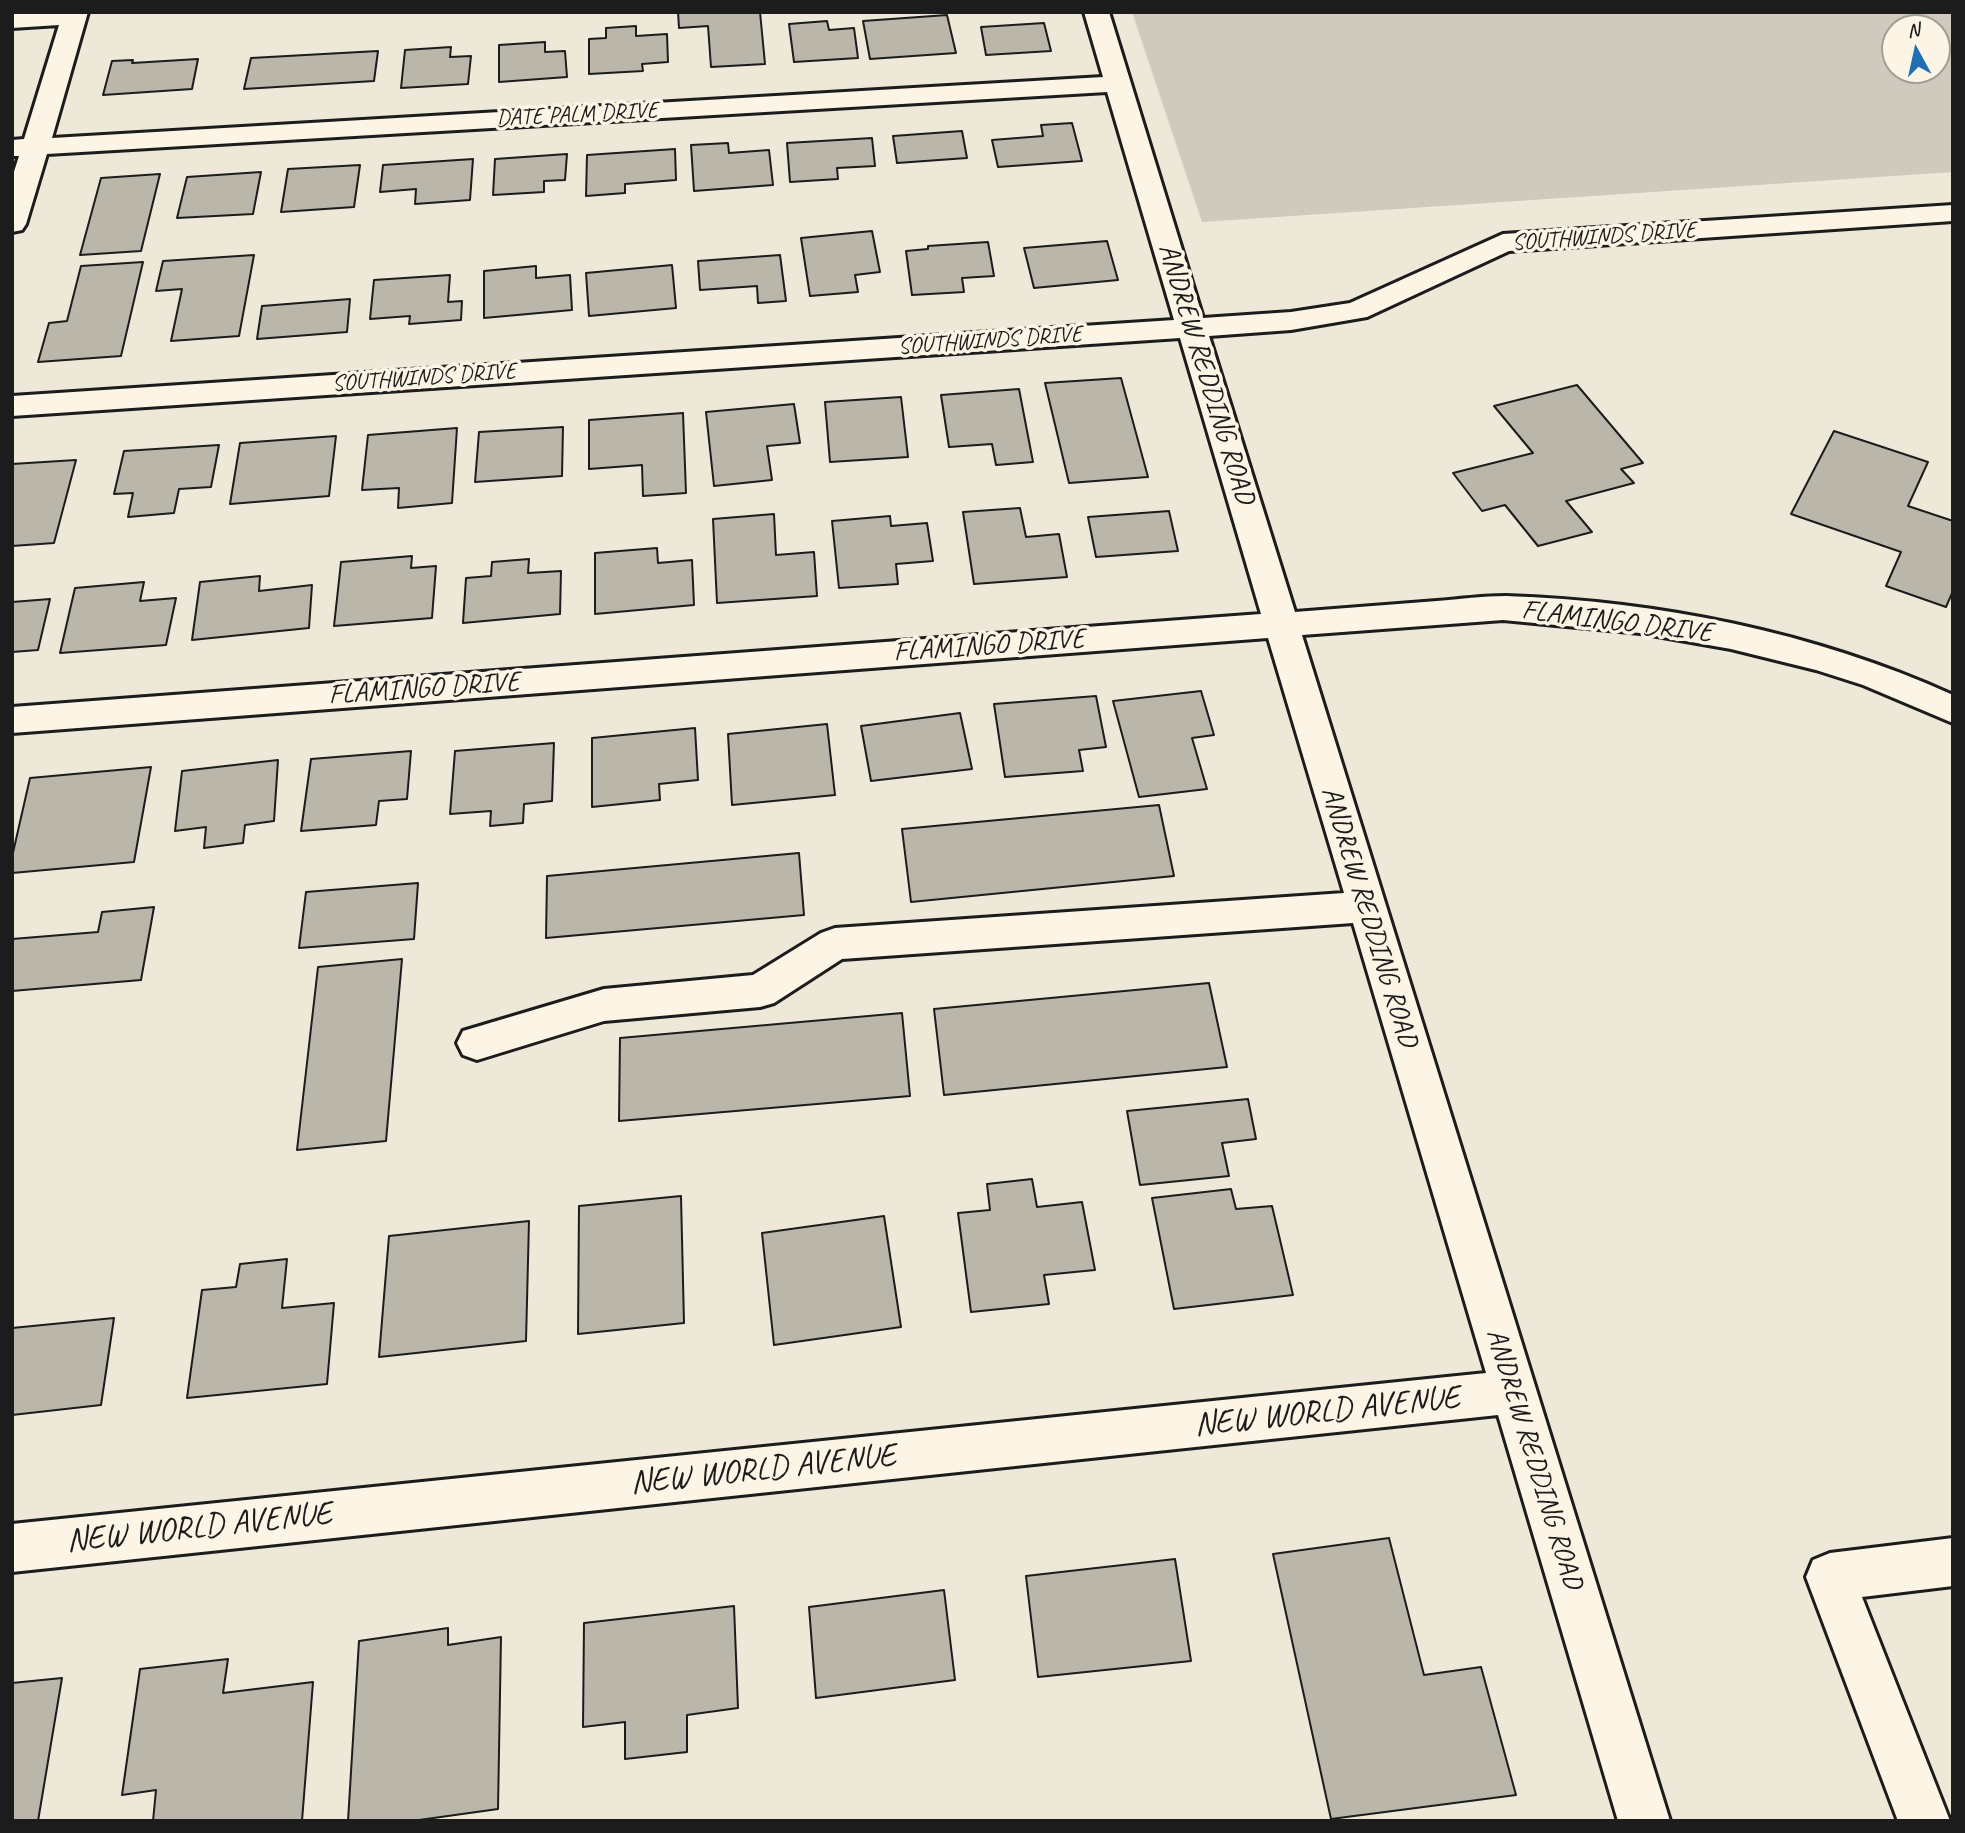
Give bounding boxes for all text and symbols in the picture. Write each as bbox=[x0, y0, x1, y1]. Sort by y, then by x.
north arrow bbox=[1881, 14, 1951, 84]
text: N bbox=[1906, 17, 1921, 43]
street label: DATE PALM DRIVE bbox=[495, 97, 659, 133]
street label: SOUTHWINDS DRIVE bbox=[1511, 217, 1697, 257]
street label: ANDREW REDDING ROAD bbox=[1150, 240, 1262, 508]
street label: SOUTHWINDS DRIVE bbox=[897, 321, 1083, 361]
street label: SOUTHWINDS DRIVE bbox=[331, 358, 517, 398]
street label: FLAMINGO DRIVE bbox=[1520, 594, 1714, 650]
street label: FLAMINGO DRIVE bbox=[892, 623, 1086, 669]
street label: FLAMINGO DRIVE bbox=[327, 666, 521, 712]
street label: ANDREW REDDING ROAD bbox=[1313, 783, 1425, 1051]
street label: ANDREW REDDING ROAD bbox=[1478, 1325, 1590, 1593]
street label: NEW WORLD AVENUE bbox=[1193, 1378, 1461, 1446]
street label: NEW WORLD AVENUE bbox=[629, 1436, 897, 1504]
street label: NEW WORLD AVENUE bbox=[65, 1494, 333, 1562]

